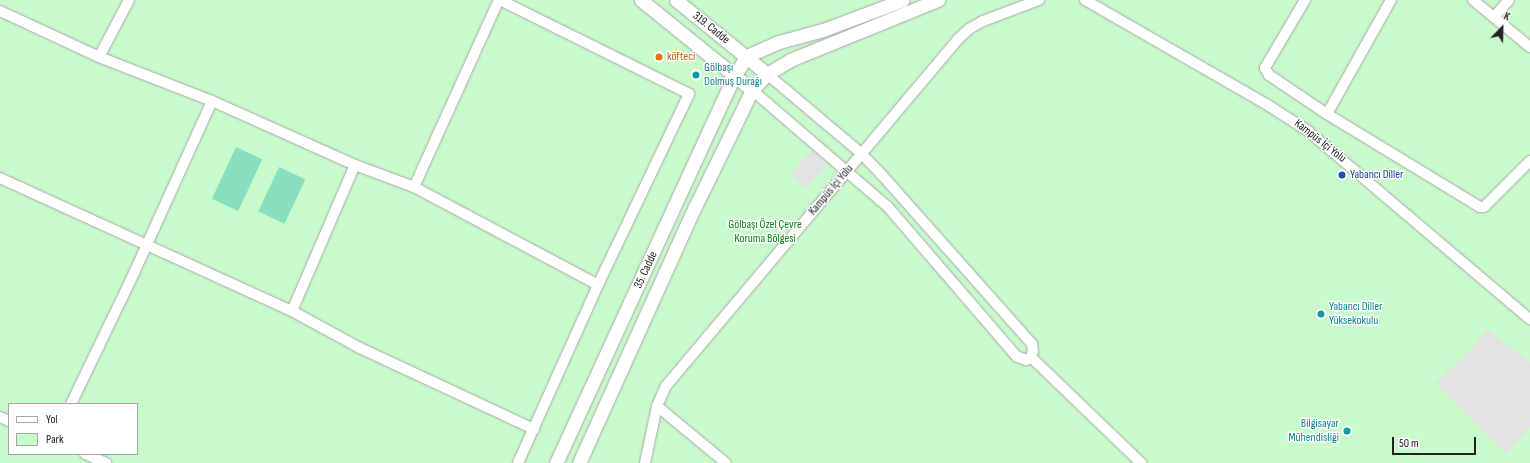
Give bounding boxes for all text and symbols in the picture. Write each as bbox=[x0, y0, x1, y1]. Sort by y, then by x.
north arrow bbox=[1482, 8, 1522, 48]
street label: 319. Cadde bbox=[690, 9, 732, 47]
text: K bbox=[1502, 9, 1512, 24]
place label: köfteci bbox=[667, 50, 695, 64]
marker: köfteci bbox=[654, 52, 664, 62]
place label: Gölbaşı Dolmuş Durağı bbox=[704, 61, 762, 89]
marker: Gölbaşı Dolmuş Durağı bbox=[691, 70, 701, 80]
street label: Kampüs İçi Yolu bbox=[1291, 116, 1349, 166]
street label: Kampüs İçi Yolu bbox=[806, 162, 856, 218]
place label: Yabancı Diller bbox=[1350, 168, 1404, 182]
marker: Yabancı Diller bbox=[1337, 170, 1347, 180]
park label: Gölbaşı Özel Çevre Koruma Bölgesi bbox=[728, 218, 802, 246]
street label: 35. Cadde bbox=[631, 249, 661, 291]
place label: Yabancı Diller Yüksekokulu bbox=[1329, 300, 1383, 328]
marker: Yabancı Diller Yüksekokulu bbox=[1316, 309, 1326, 319]
legend bbox=[8, 403, 138, 455]
text: Yol bbox=[46, 412, 58, 427]
place label: Bilgisayar Mühendisliği bbox=[1288, 417, 1339, 445]
marker: Bilgisayar Mühendisliği bbox=[1342, 426, 1352, 436]
scale bar bbox=[1394, 429, 1478, 455]
text: Park bbox=[46, 432, 64, 447]
text: 50 m bbox=[1399, 436, 1419, 451]

